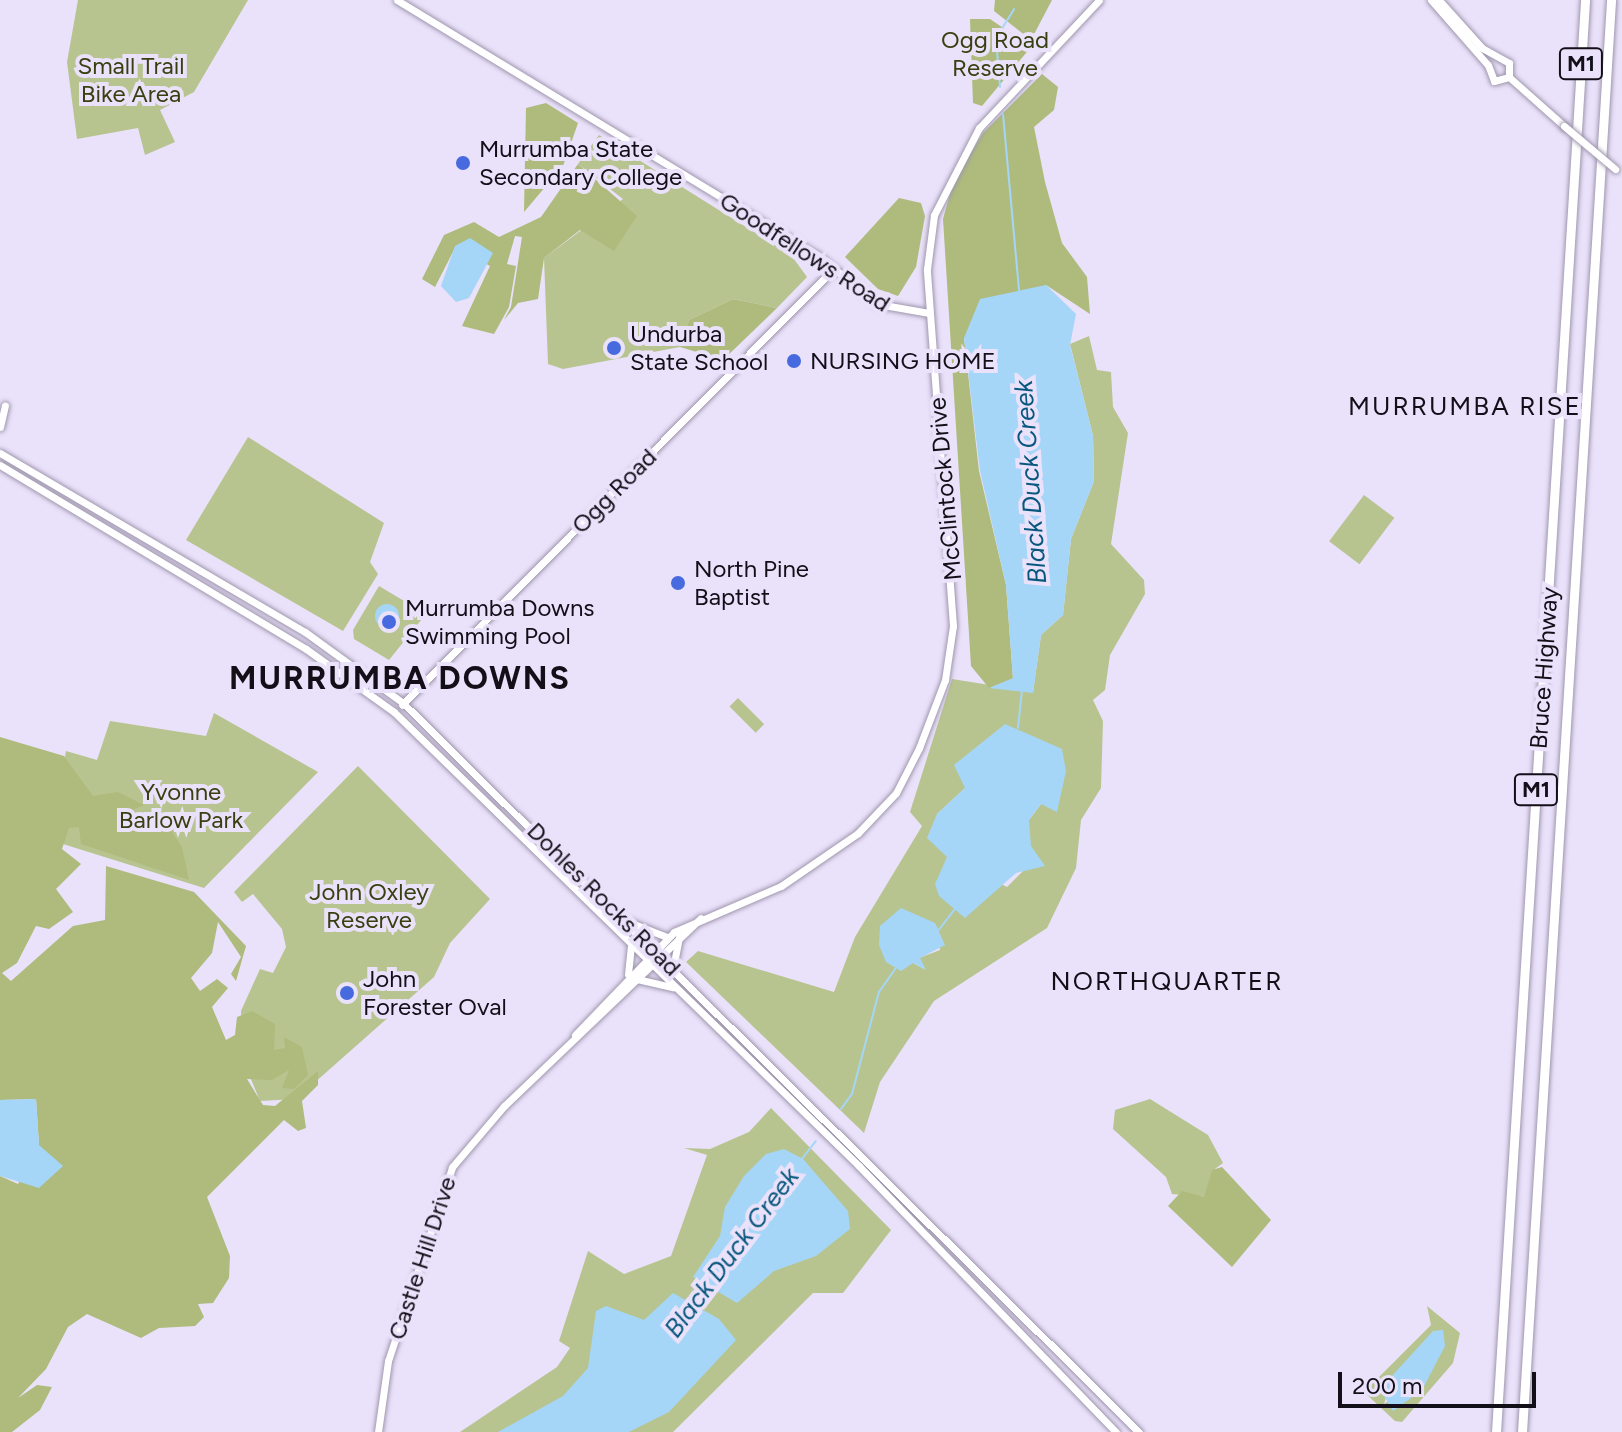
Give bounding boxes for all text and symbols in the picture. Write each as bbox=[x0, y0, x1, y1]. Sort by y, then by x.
park label: Ogg Road Reserve bbox=[941, 26, 1049, 82]
road number: M1 bbox=[1557, 46, 1605, 82]
park label: Small Trail Bike Area bbox=[77, 52, 185, 108]
place label: Murrumba State Secondary College bbox=[479, 135, 682, 191]
marker: Murrumba State Secondary College bbox=[454, 154, 472, 172]
street label: Goodfellows Road bbox=[714, 186, 896, 318]
place label: Undurba State School bbox=[630, 320, 768, 376]
marker: Undurba State School bbox=[605, 339, 623, 357]
place label: NURSING HOME bbox=[810, 347, 996, 375]
marker: NURSING HOME bbox=[785, 352, 803, 370]
water label: Black Duck Creek bbox=[1008, 379, 1054, 585]
district label: MURRUMBA RISE bbox=[1348, 391, 1582, 423]
street label: McClintock Drive bbox=[923, 396, 967, 582]
street label: Ogg Road bbox=[566, 443, 662, 539]
place label: North Pine Baptist bbox=[694, 555, 809, 611]
marker: North Pine Baptist bbox=[669, 574, 687, 592]
street label: Bruce Highway bbox=[1524, 586, 1564, 750]
place label: Murrumba Downs Swimming Pool bbox=[405, 594, 594, 650]
marker: Murrumba Downs Swimming Pool bbox=[380, 613, 398, 631]
district label: MURRUMBA DOWNS bbox=[229, 659, 571, 697]
road number: M1 bbox=[1512, 772, 1560, 808]
park label: Yvonne Barlow Park bbox=[119, 778, 243, 834]
street label: Dohles Rocks Road bbox=[521, 816, 687, 982]
park label: John Oxley Reserve bbox=[309, 878, 429, 934]
place label: John Forester Oval bbox=[363, 965, 507, 1021]
district label: NORTHQUARTER bbox=[1051, 966, 1283, 998]
marker: John Forester Oval bbox=[338, 984, 356, 1002]
water label: Black Duck Creek bbox=[658, 1162, 806, 1344]
street label: Castle Hill Drive bbox=[382, 1173, 462, 1343]
scale bar bbox=[1342, 1356, 1540, 1406]
text: 200 m bbox=[1352, 1371, 1423, 1400]

